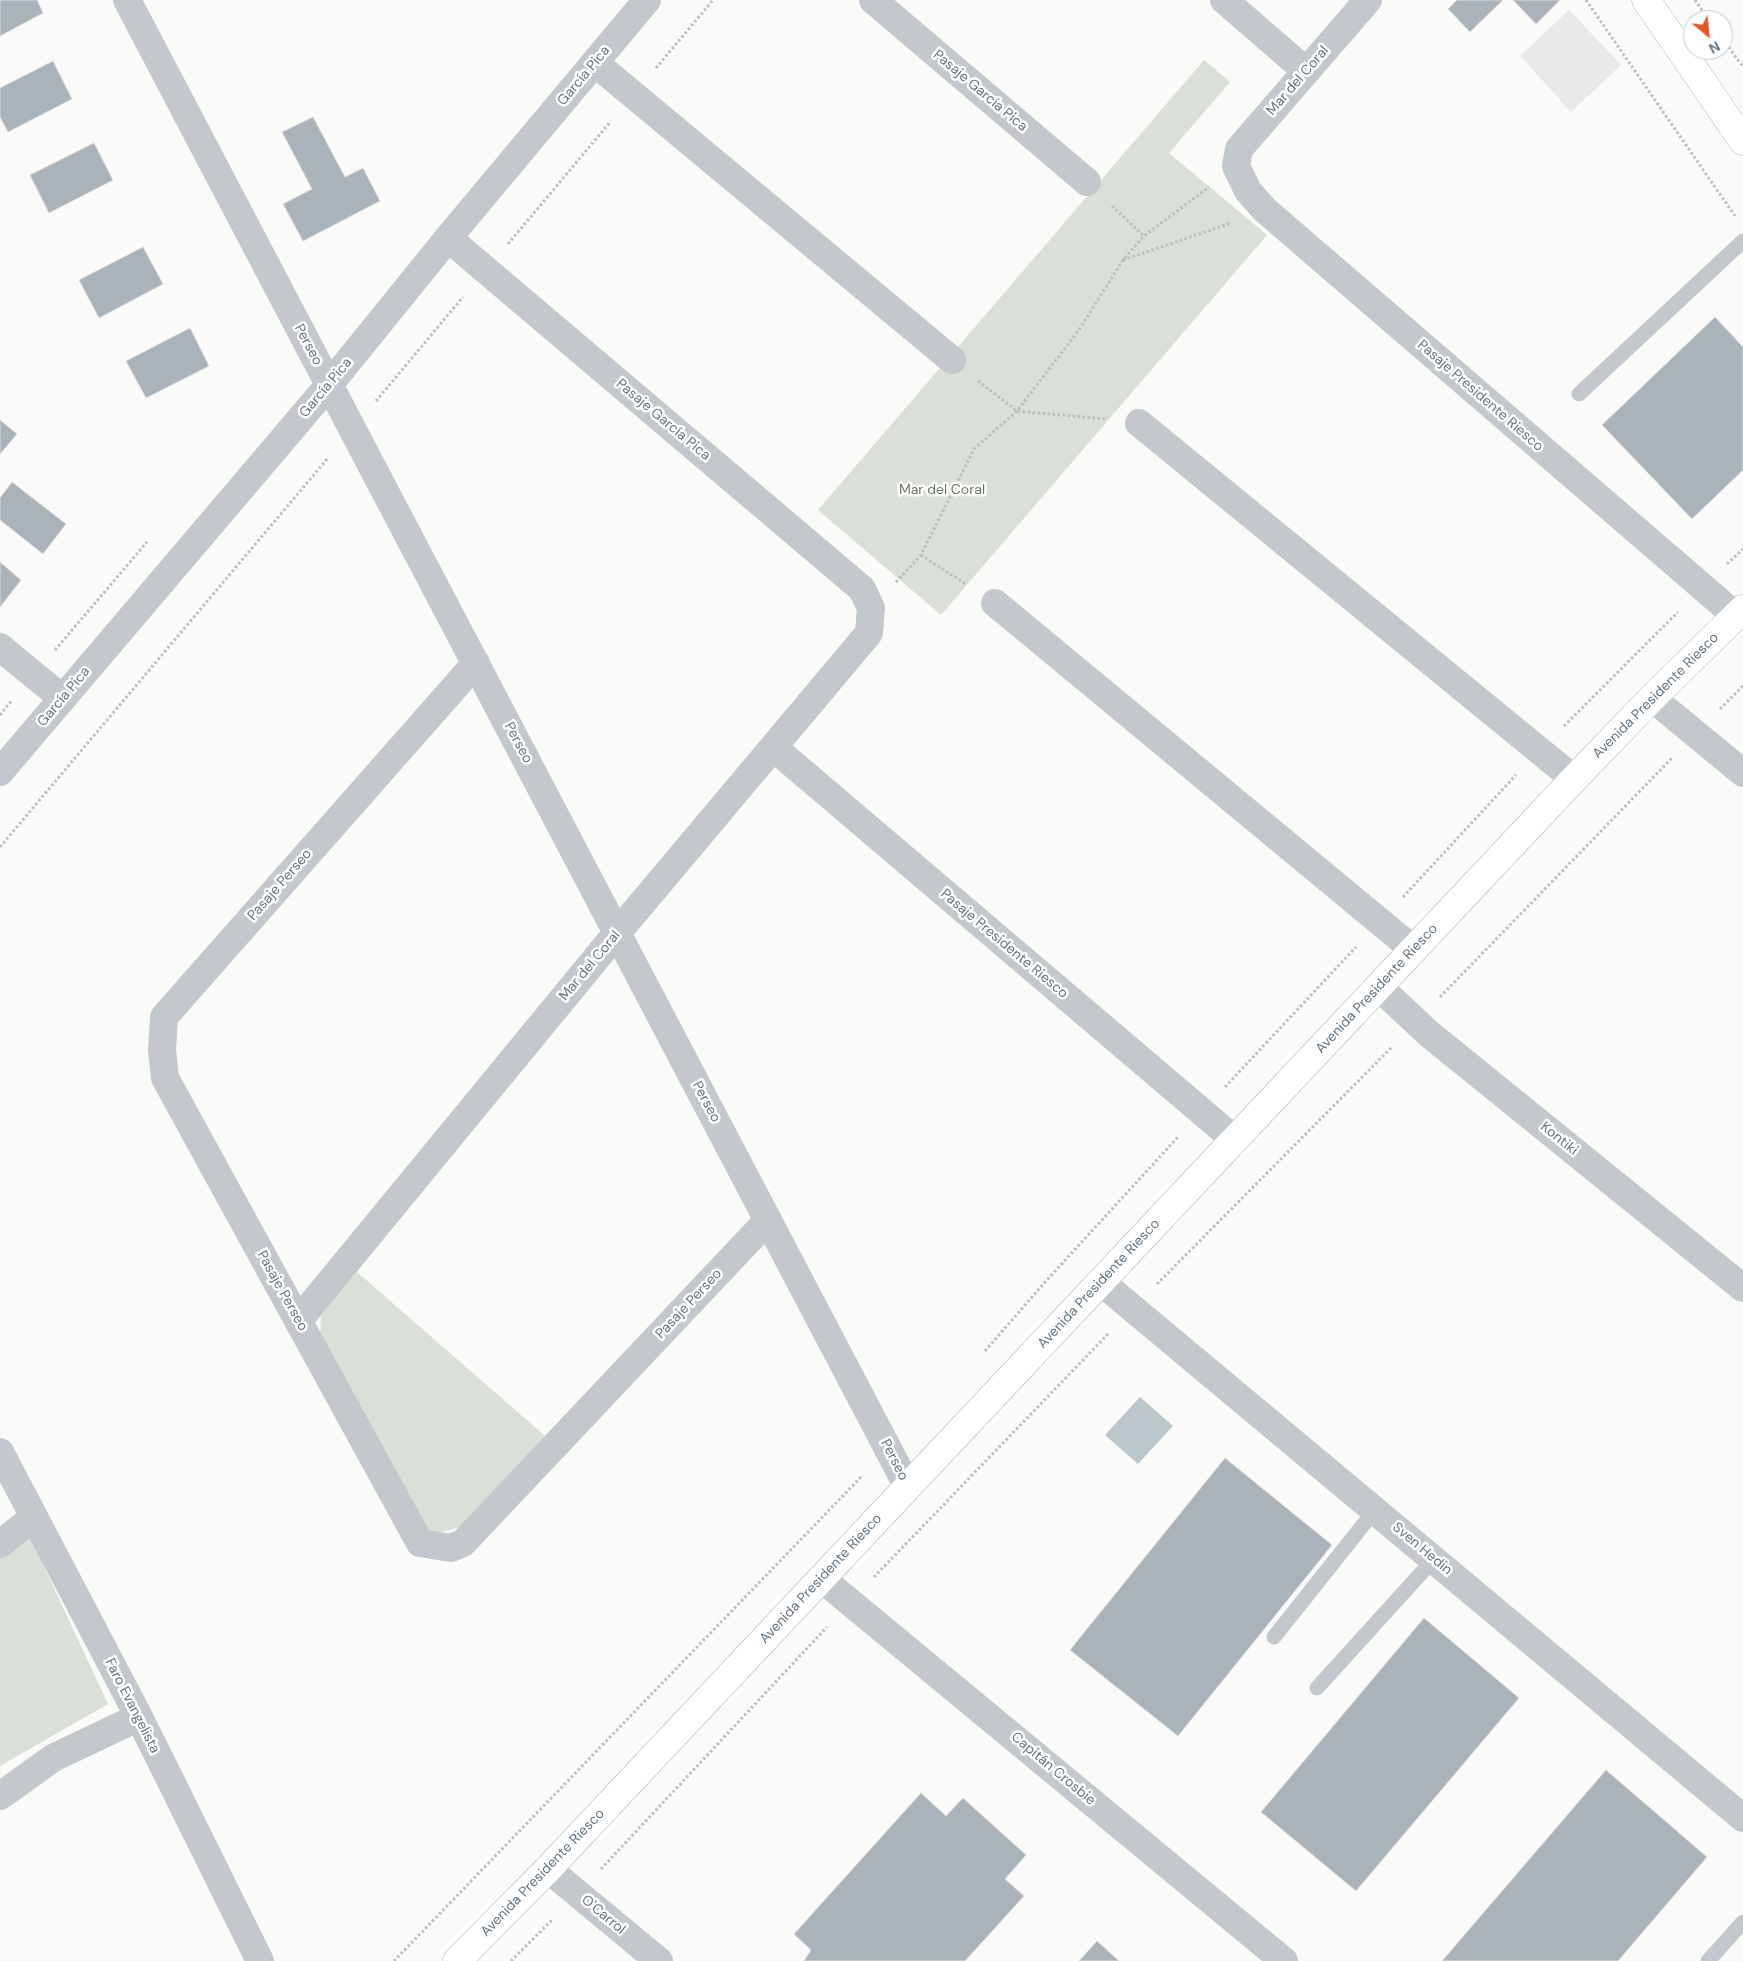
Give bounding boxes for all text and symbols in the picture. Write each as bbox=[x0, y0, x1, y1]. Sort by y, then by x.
north arrow bbox=[1683, 10, 1733, 60]
text: N bbox=[1706, 37, 1723, 58]
street label: García Pica bbox=[554, 43, 614, 109]
street label: Mar del Coral bbox=[1263, 43, 1333, 119]
street label: Pasaje García Pica bbox=[929, 47, 1031, 135]
street label: Perseo bbox=[290, 322, 326, 368]
street label: Pasaje Presidente Riesco bbox=[1414, 337, 1546, 455]
street label: García Pica bbox=[296, 355, 356, 421]
street label: Pasaje García Pica bbox=[612, 376, 714, 464]
park label: Mar del Coral bbox=[899, 482, 985, 498]
street label: Avenida Presidente Riesco bbox=[1590, 630, 1722, 762]
street label: García Pica bbox=[34, 664, 94, 730]
street label: Perseo bbox=[500, 720, 536, 766]
street label: Pasaje Perseo bbox=[244, 846, 316, 924]
street label: Pasaje Presidente Riesco bbox=[937, 886, 1071, 1002]
street label: Avenida Presidente Riesco bbox=[1312, 921, 1442, 1057]
street label: Mar del Coral bbox=[556, 928, 624, 1004]
street label: Perseo bbox=[688, 1079, 724, 1125]
street label: Kontiki bbox=[1537, 1119, 1581, 1159]
street label: Avenida Presidente Riesco bbox=[1034, 1216, 1164, 1352]
street label: Pasaje Perseo bbox=[253, 1248, 311, 1334]
street label: Pasaje Perseo bbox=[652, 1266, 726, 1342]
street label: Perseo bbox=[876, 1437, 912, 1483]
street label: Avenida Presidente Riesco bbox=[756, 1511, 886, 1647]
street label: Sven Hedin bbox=[1389, 1519, 1455, 1579]
street label: Faro Evangelista bbox=[101, 1656, 163, 1756]
street label: Capitán Crosbie bbox=[1007, 1729, 1099, 1809]
street label: Avenida Presidente Riesco bbox=[478, 1806, 608, 1940]
street label: O'Carrol bbox=[578, 1892, 628, 1938]

